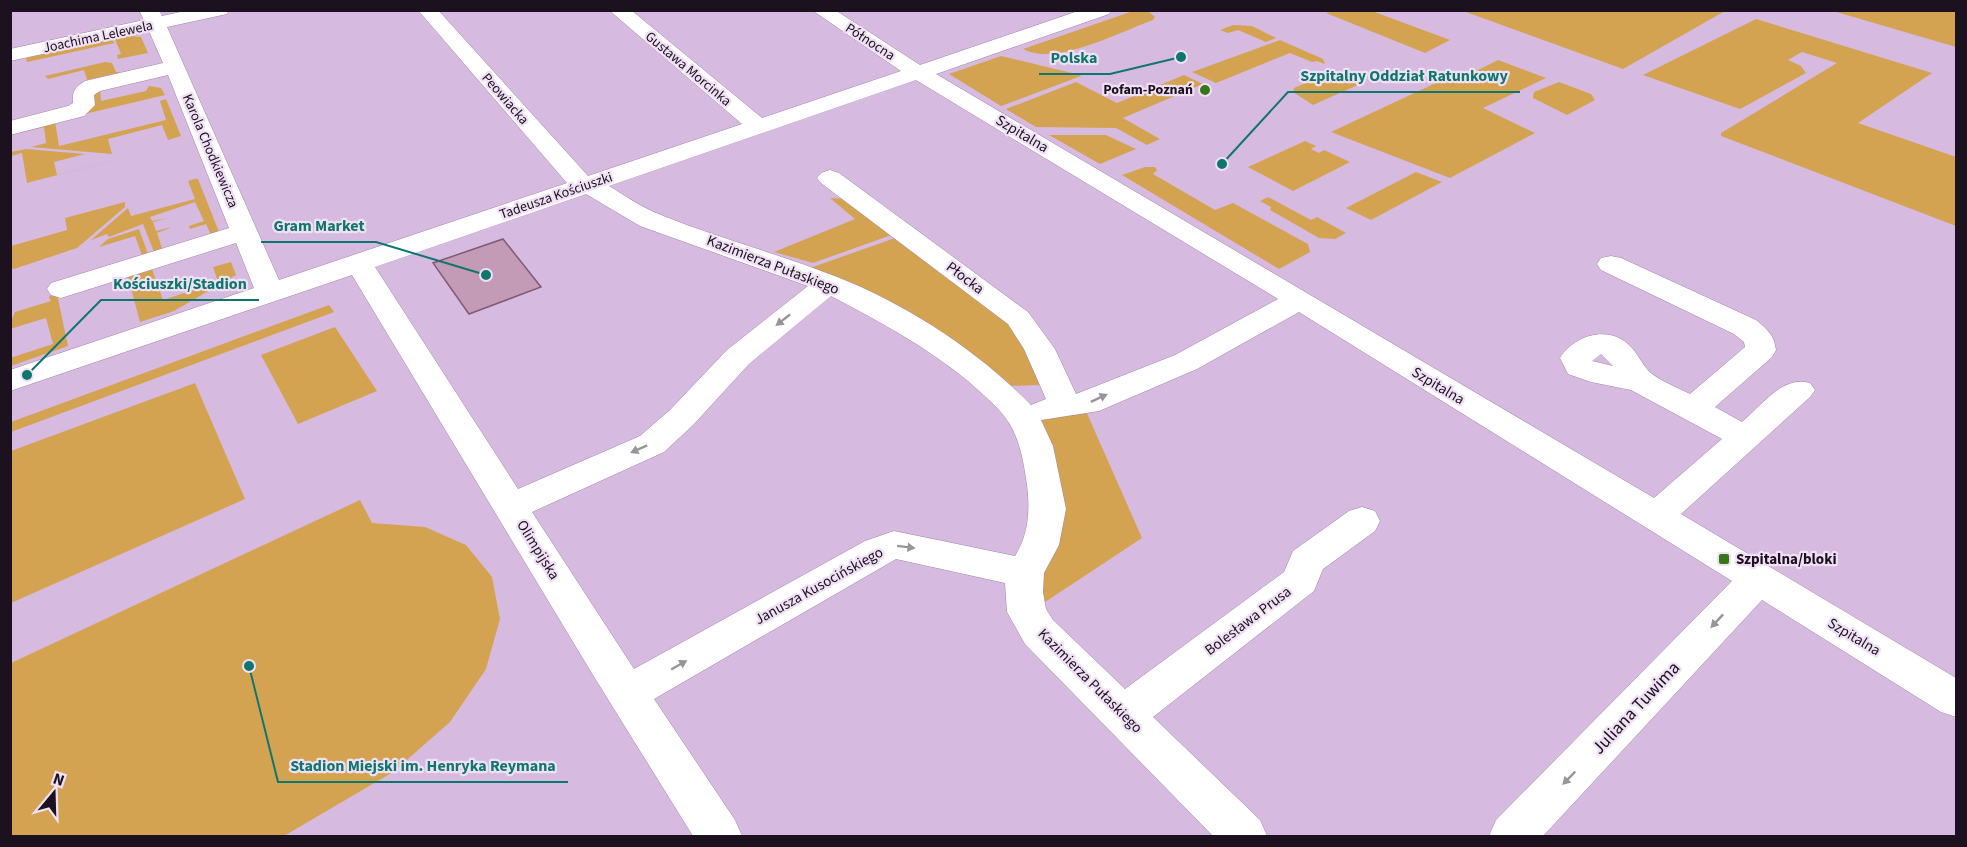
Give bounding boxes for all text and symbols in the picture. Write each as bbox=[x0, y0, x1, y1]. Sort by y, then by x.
street label: Joachima Lelewela bbox=[41, 16, 155, 58]
street label: Północna bbox=[841, 18, 899, 66]
street label: Gustawa Morcinka bbox=[641, 27, 735, 111]
callout: Polska bbox=[1039, 40, 1110, 74]
text: Polska bbox=[1051, 47, 1097, 69]
callout: Szpitalny Oddział Ratunkowy bbox=[1288, 58, 1520, 92]
text: Szpitalny Oddział Ratunkowy bbox=[1300, 65, 1508, 87]
street label: Peowiacka bbox=[477, 69, 533, 129]
place label: Pofam-Poznań bbox=[1103, 80, 1193, 100]
marker: Pofam-Poznań bbox=[1198, 83, 1212, 97]
street label: Karola Chodkiewicza bbox=[177, 91, 243, 211]
street label: Szpitalna bbox=[992, 110, 1052, 158]
street label: Tadeusza Kościuszki bbox=[497, 167, 615, 225]
callout: Gram Market bbox=[261, 208, 376, 242]
text: Gram Market bbox=[273, 215, 365, 237]
street label: Kazimierza Pułaskiego bbox=[704, 230, 842, 300]
street label: Płocka bbox=[942, 257, 988, 299]
callout: Kościuszki/Stadion bbox=[101, 266, 259, 300]
text: Kościuszki/Stadion bbox=[113, 273, 247, 295]
one-way arrow bbox=[775, 313, 791, 326]
street label: Szpitalna bbox=[1408, 362, 1468, 410]
one-way arrow bbox=[1091, 394, 1108, 403]
one-way arrow bbox=[631, 445, 648, 454]
street label: Olimpijska bbox=[511, 516, 565, 584]
street label: Janusza Kusocińskiego bbox=[751, 542, 887, 630]
one-way arrow bbox=[896, 542, 915, 551]
place label: Szpitalna/bloki bbox=[1736, 549, 1837, 570]
marker: Szpitalna/bloki bbox=[1717, 552, 1731, 566]
street label: Bolesława Prusa bbox=[1200, 581, 1296, 661]
street label: Szpitalna bbox=[1824, 613, 1884, 661]
one-way arrow bbox=[1711, 614, 1725, 628]
street label: Kazimierza Pułaskiego bbox=[1033, 624, 1147, 738]
street label: Juliana Tuwima bbox=[1586, 656, 1686, 760]
one-way arrow bbox=[671, 659, 687, 670]
callout: Stadion Miejski im. Henryka Reymana bbox=[278, 748, 568, 782]
text: Stadion Miejski im. Henryka Reymana bbox=[290, 755, 556, 777]
north arrow bbox=[24, 763, 84, 823]
text: N bbox=[50, 768, 67, 792]
one-way arrow bbox=[1562, 771, 1576, 786]

